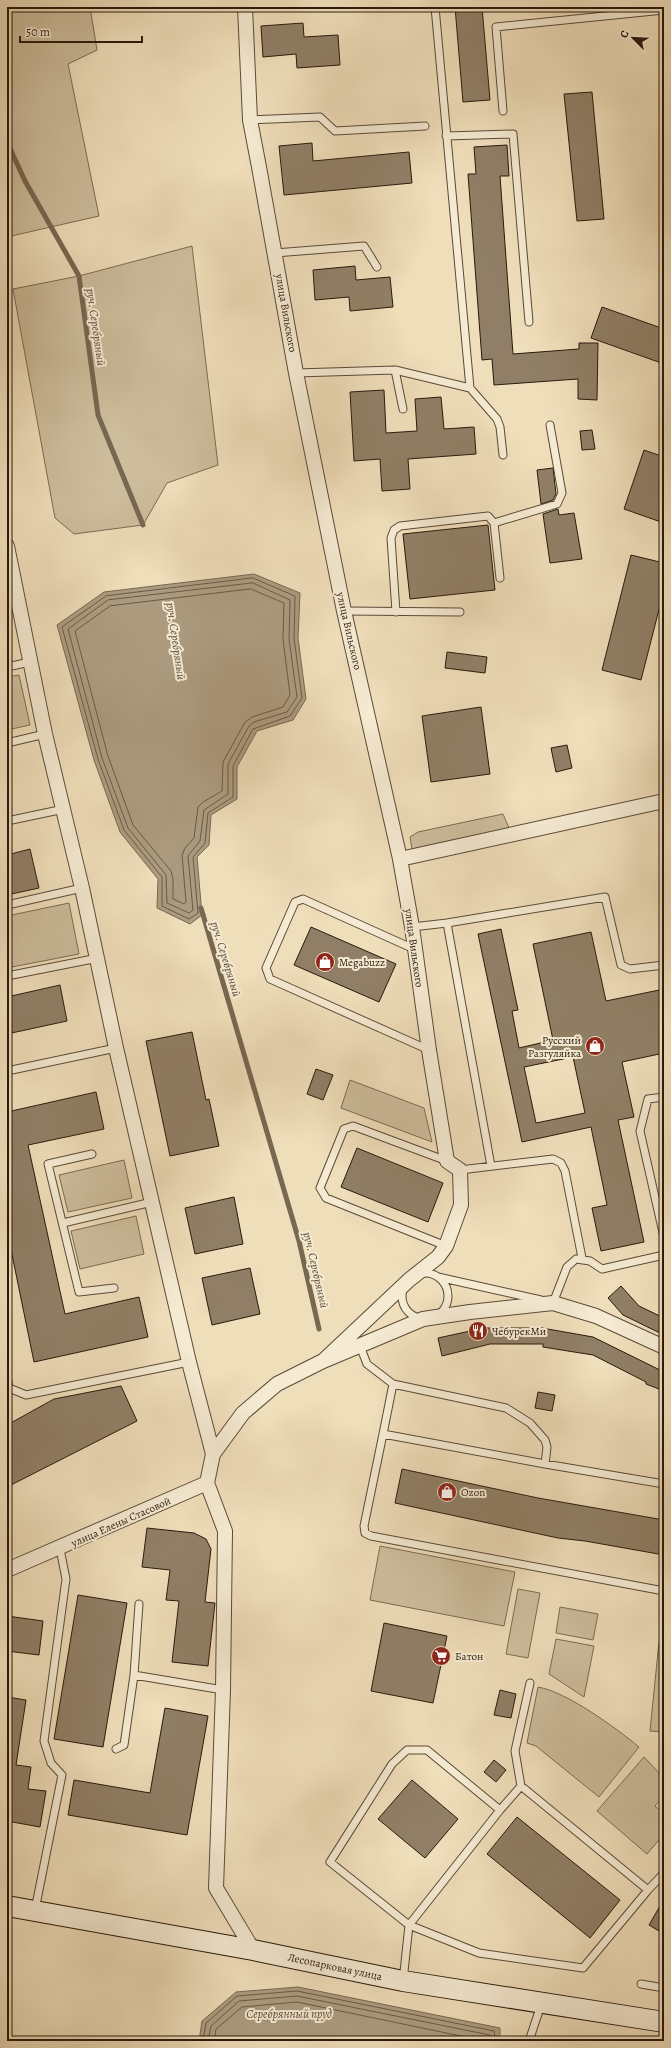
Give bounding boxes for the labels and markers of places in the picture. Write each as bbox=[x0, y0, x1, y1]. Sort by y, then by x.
shop icon: Megabuzz bbox=[314, 951, 336, 973]
place label: Megabuzz bbox=[339, 955, 385, 970]
place label: Русский Разгуляйка bbox=[528, 1033, 582, 1061]
shop icon: Русский Разгуляйка bbox=[584, 1035, 606, 1057]
restaurant icon: ЧебурекМи bbox=[467, 1320, 489, 1342]
place label: ЧебурекМи bbox=[492, 1324, 546, 1339]
shop icon: Ozon bbox=[436, 1481, 458, 1503]
place label: Ozon bbox=[461, 1485, 485, 1500]
supermarket icon: Батон bbox=[430, 1645, 452, 1667]
place label: Батон bbox=[455, 1649, 483, 1664]

